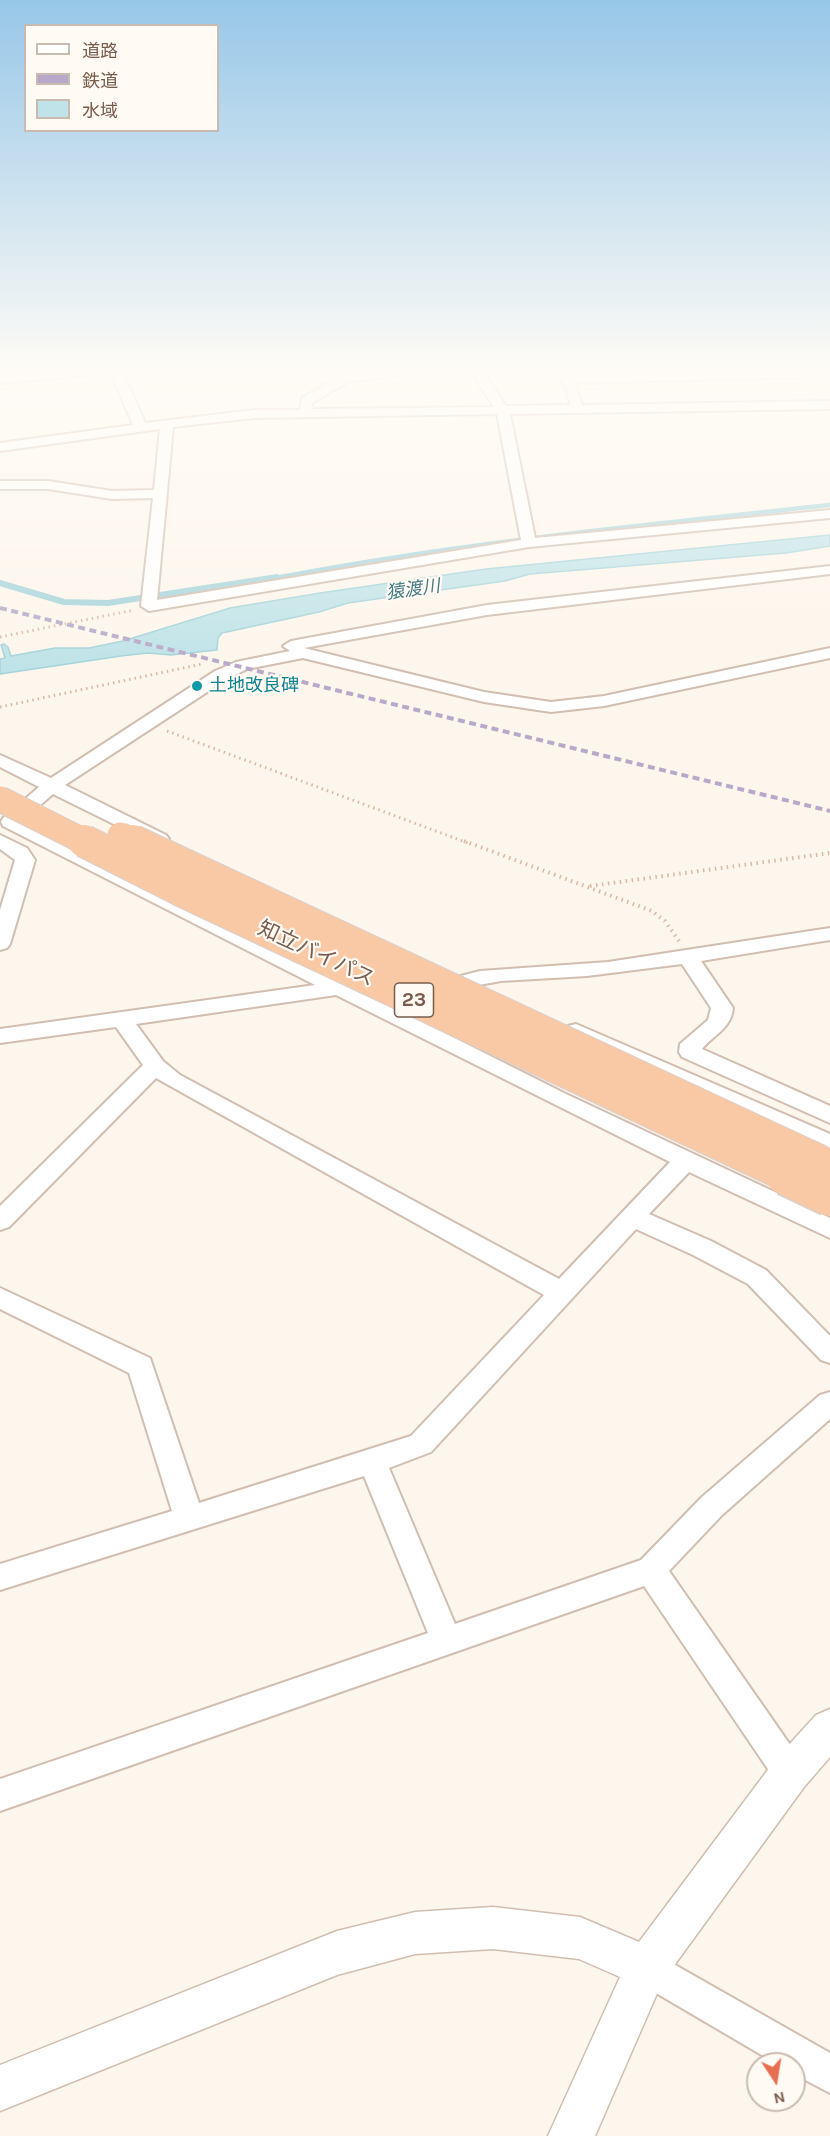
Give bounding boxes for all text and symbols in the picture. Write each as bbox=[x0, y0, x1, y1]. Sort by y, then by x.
legend bbox=[24, 24, 219, 132]
text: 道路 bbox=[82, 40, 118, 62]
text: 鉄道 bbox=[82, 70, 118, 92]
text: 水域 bbox=[82, 100, 118, 122]
water label: 猿渡川 bbox=[385, 576, 441, 604]
place label: 土地改良碑 bbox=[209, 675, 299, 697]
marker: 土地改良碑 bbox=[190, 679, 204, 693]
street label: 知立バイパス bbox=[254, 916, 378, 992]
road number: 23 bbox=[394, 983, 434, 1017]
north arrow bbox=[746, 2052, 806, 2112]
text: N bbox=[772, 2088, 787, 2109]

